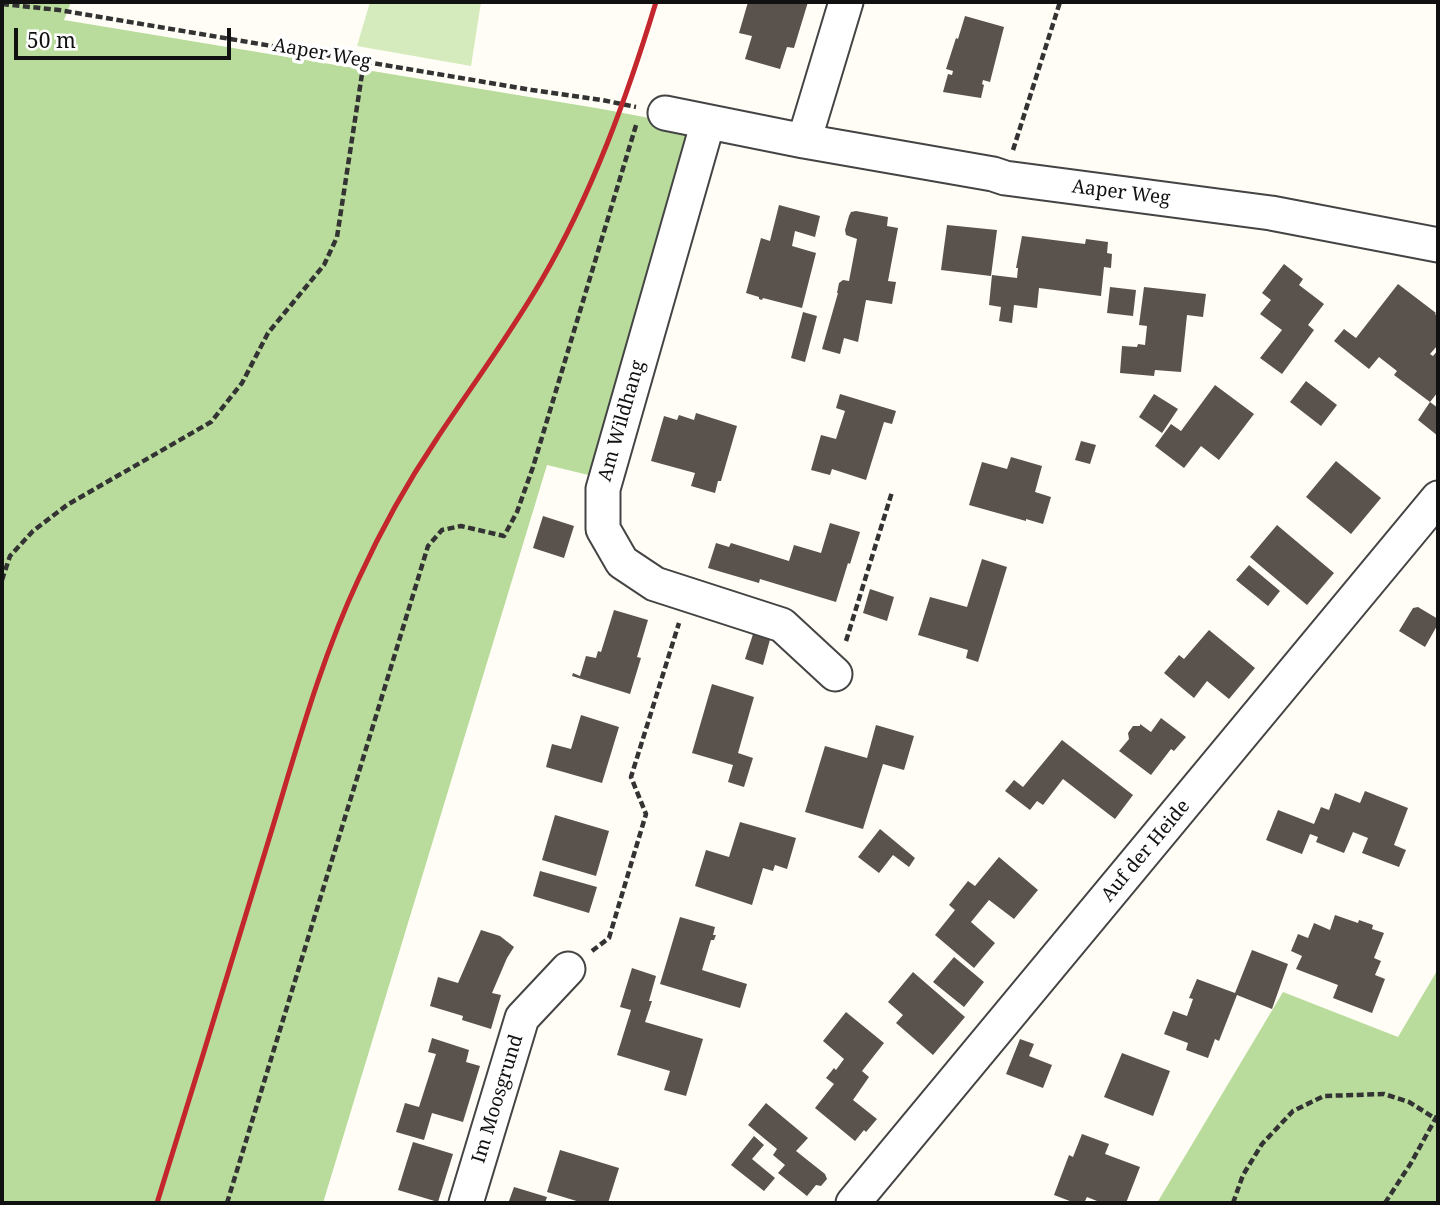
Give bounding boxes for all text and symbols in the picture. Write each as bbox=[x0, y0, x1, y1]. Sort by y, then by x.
scale bar bbox=[18, 14, 234, 58]
text: 50 m bbox=[27, 26, 76, 54]
street label: Aaper Weg bbox=[271, 34, 373, 74]
street label: Aaper Weg bbox=[1071, 176, 1171, 210]
street label: Am Wildhang bbox=[594, 358, 650, 484]
street label: Auf der Heide bbox=[1097, 795, 1195, 907]
street label: Im Moosgrund bbox=[468, 1032, 528, 1166]

